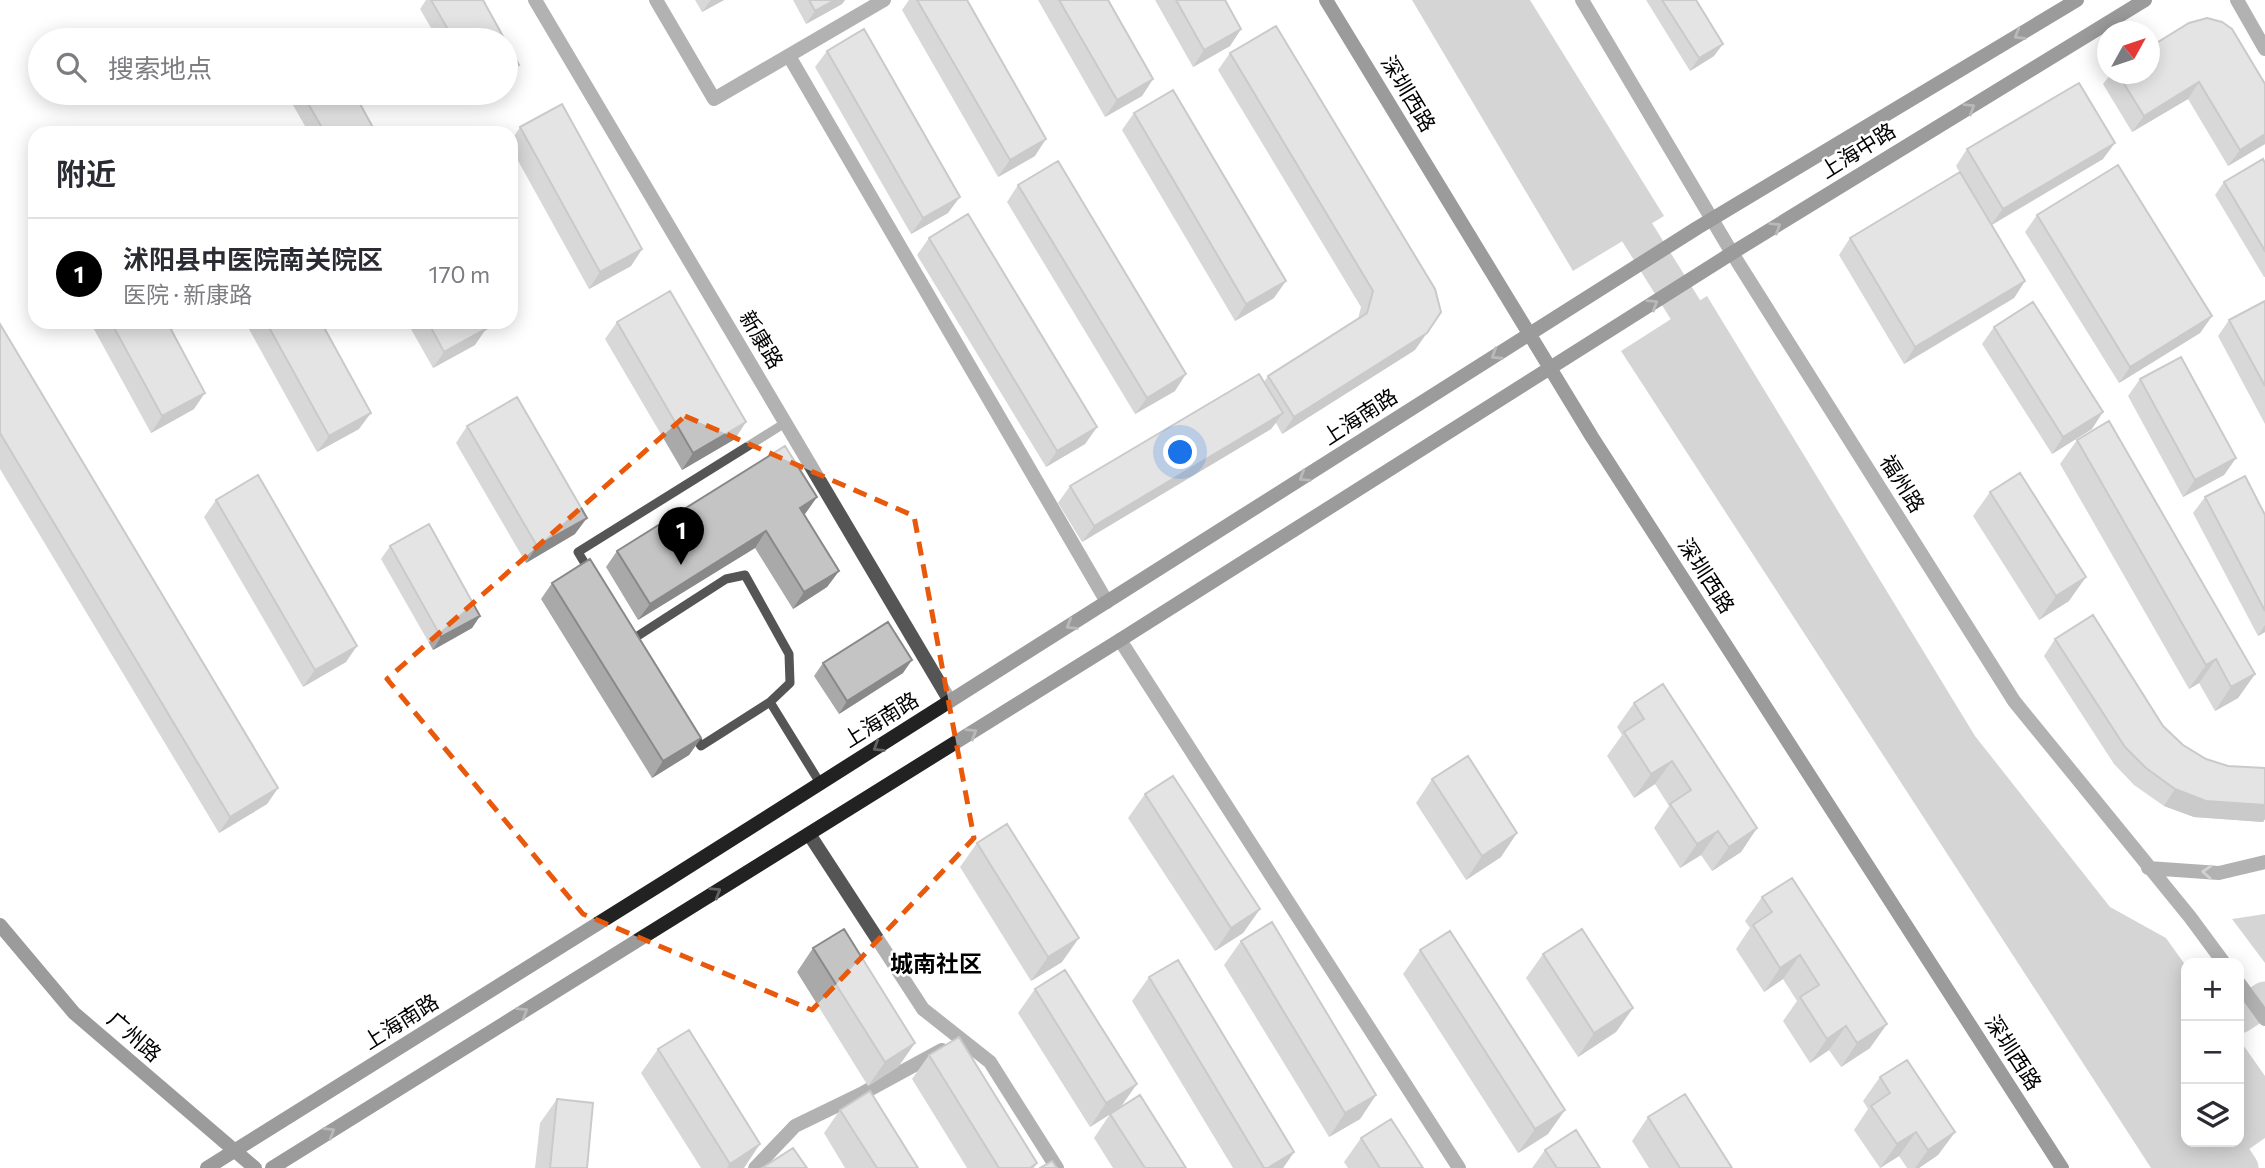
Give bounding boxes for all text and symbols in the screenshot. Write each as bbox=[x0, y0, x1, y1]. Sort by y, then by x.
north arrow bbox=[2097, 21, 2160, 84]
one-way arrow bbox=[2013, 27, 2026, 40]
search box bbox=[28, 28, 518, 105]
icon: search bbox=[52, 48, 90, 86]
street label: 深圳西路 bbox=[1377, 51, 1442, 136]
text: 搜索地点 bbox=[108, 52, 212, 83]
one-way arrow bbox=[1962, 103, 1975, 116]
street label: 上海中路 bbox=[1815, 117, 1899, 183]
text: 附近 bbox=[56, 154, 116, 191]
one-way arrow bbox=[1768, 222, 1781, 235]
text: 沭阳县中医院南关院区 bbox=[123, 243, 383, 274]
text: 1 bbox=[74, 260, 84, 288]
text: 170 m bbox=[429, 260, 490, 288]
text: 医院 · 新康路 bbox=[123, 280, 252, 308]
one-way arrow bbox=[1645, 299, 1658, 312]
street label: 新康路 bbox=[735, 306, 789, 373]
one-way arrow bbox=[1491, 346, 1504, 359]
street label: 上海南路 bbox=[1317, 382, 1401, 449]
your location bbox=[1163, 435, 1197, 469]
street label: 福州路 bbox=[1876, 450, 1931, 517]
one-way arrow bbox=[1299, 469, 1312, 482]
pin: 1 bbox=[658, 507, 704, 565]
street label: 深圳西路 bbox=[1674, 533, 1741, 617]
one-way arrow bbox=[1065, 617, 1078, 630]
street label: 上海南路 bbox=[838, 686, 922, 752]
one-way arrow bbox=[964, 728, 977, 741]
one-way arrow bbox=[873, 738, 886, 751]
one-way arrow bbox=[2201, 865, 2212, 880]
one-way arrow bbox=[709, 887, 722, 900]
district label: 城南社区 bbox=[890, 949, 982, 977]
map controls bbox=[2181, 958, 2244, 1147]
button: + bbox=[2181, 958, 2244, 1021]
street label: 上海南路 bbox=[358, 988, 442, 1054]
street label: 广州路 bbox=[103, 1006, 167, 1066]
one-way arrow bbox=[515, 1007, 528, 1020]
street label: 深圳西路 bbox=[1981, 1010, 2048, 1094]
button: − bbox=[2181, 1021, 2244, 1084]
button: layers bbox=[2181, 1084, 2244, 1147]
one-way arrow bbox=[322, 1127, 335, 1140]

